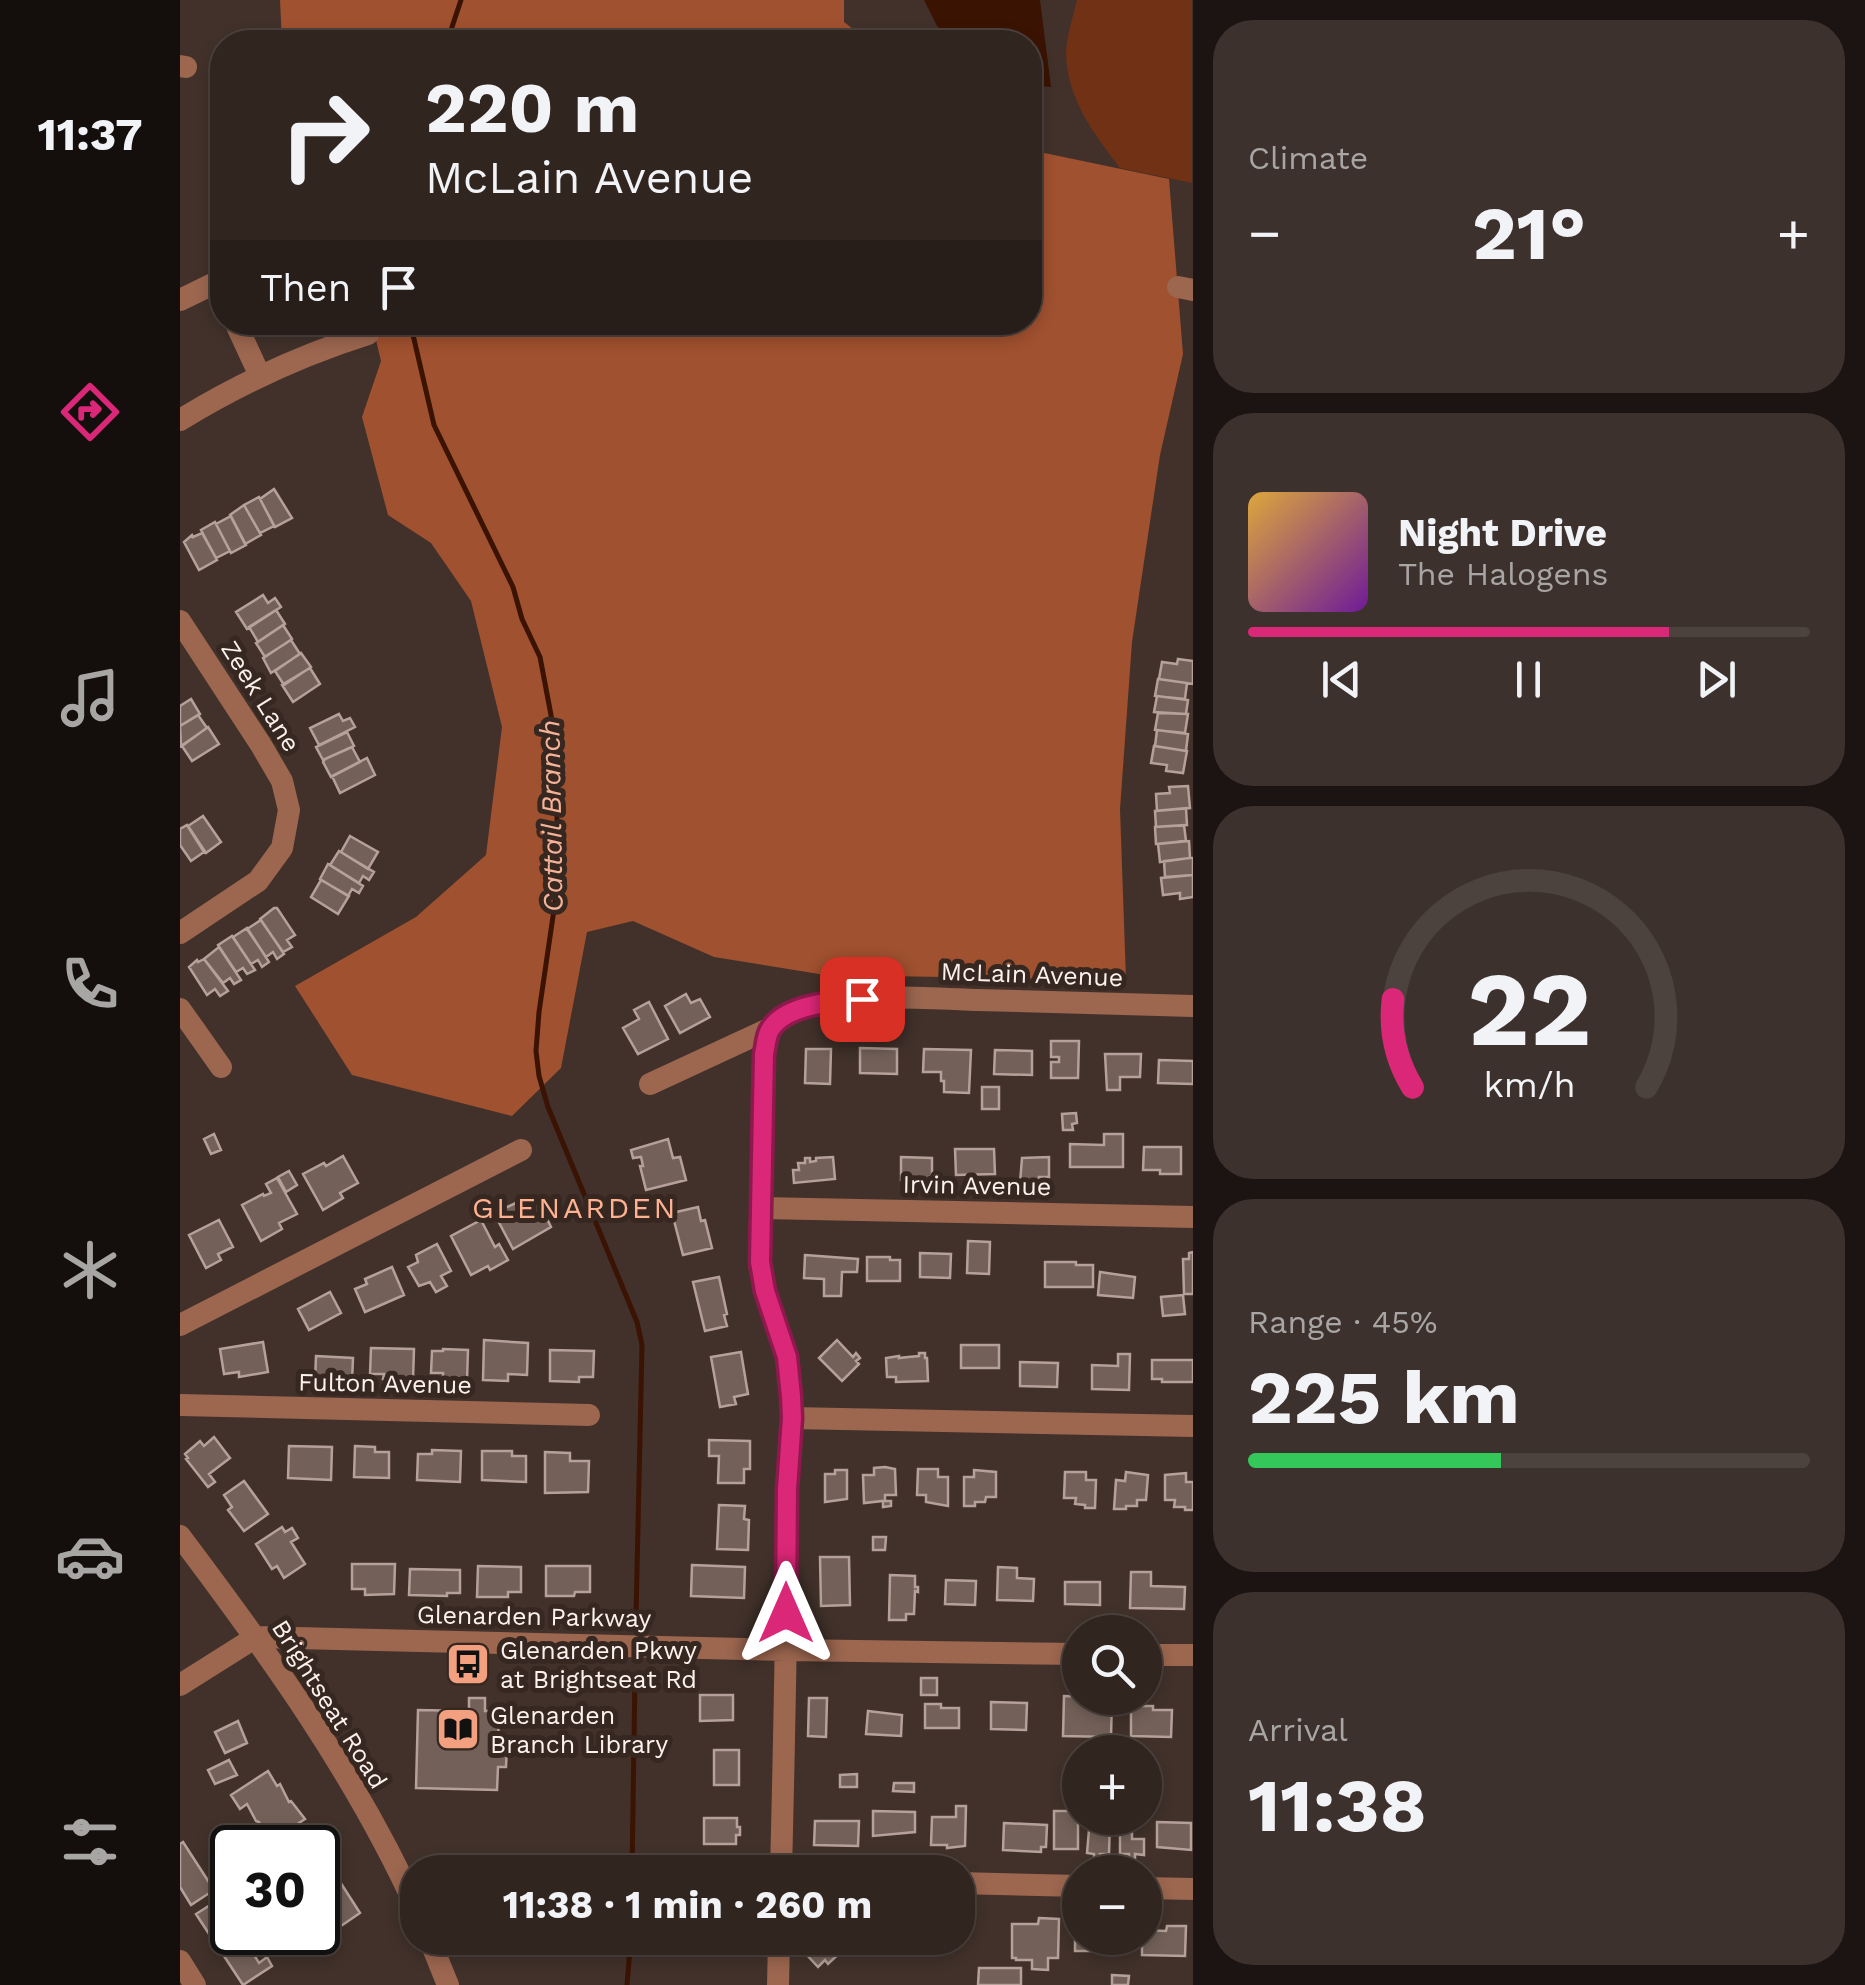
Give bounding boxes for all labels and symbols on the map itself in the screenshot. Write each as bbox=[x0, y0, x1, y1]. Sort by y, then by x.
street label: Zeek Lane bbox=[215, 636, 306, 757]
water label: Cattail Branch bbox=[533, 720, 570, 912]
pin bbox=[820, 957, 905, 1042]
street label: McLain Avenue bbox=[940, 957, 1124, 992]
street label: Irvin Avenue bbox=[902, 1170, 1052, 1201]
district label: GLENARDEN bbox=[472, 1190, 678, 1225]
street label: Fulton Avenue bbox=[298, 1367, 472, 1400]
position arrow bbox=[734, 1561, 838, 1665]
street label: Glenarden Parkway bbox=[417, 1600, 652, 1633]
street label: Brightseat Road bbox=[266, 1615, 393, 1794]
place label: Glenarden Pkwy at Brightseat Rd bbox=[500, 1636, 697, 1694]
bus stop icon: Glenarden Pkwy at Brightseat Rd bbox=[445, 1641, 491, 1687]
place label: Glenarden Branch Library bbox=[490, 1701, 668, 1759]
library icon: Glenarden Branch Library bbox=[435, 1706, 481, 1752]
speed limit sign: 30 bbox=[210, 1825, 340, 1955]

